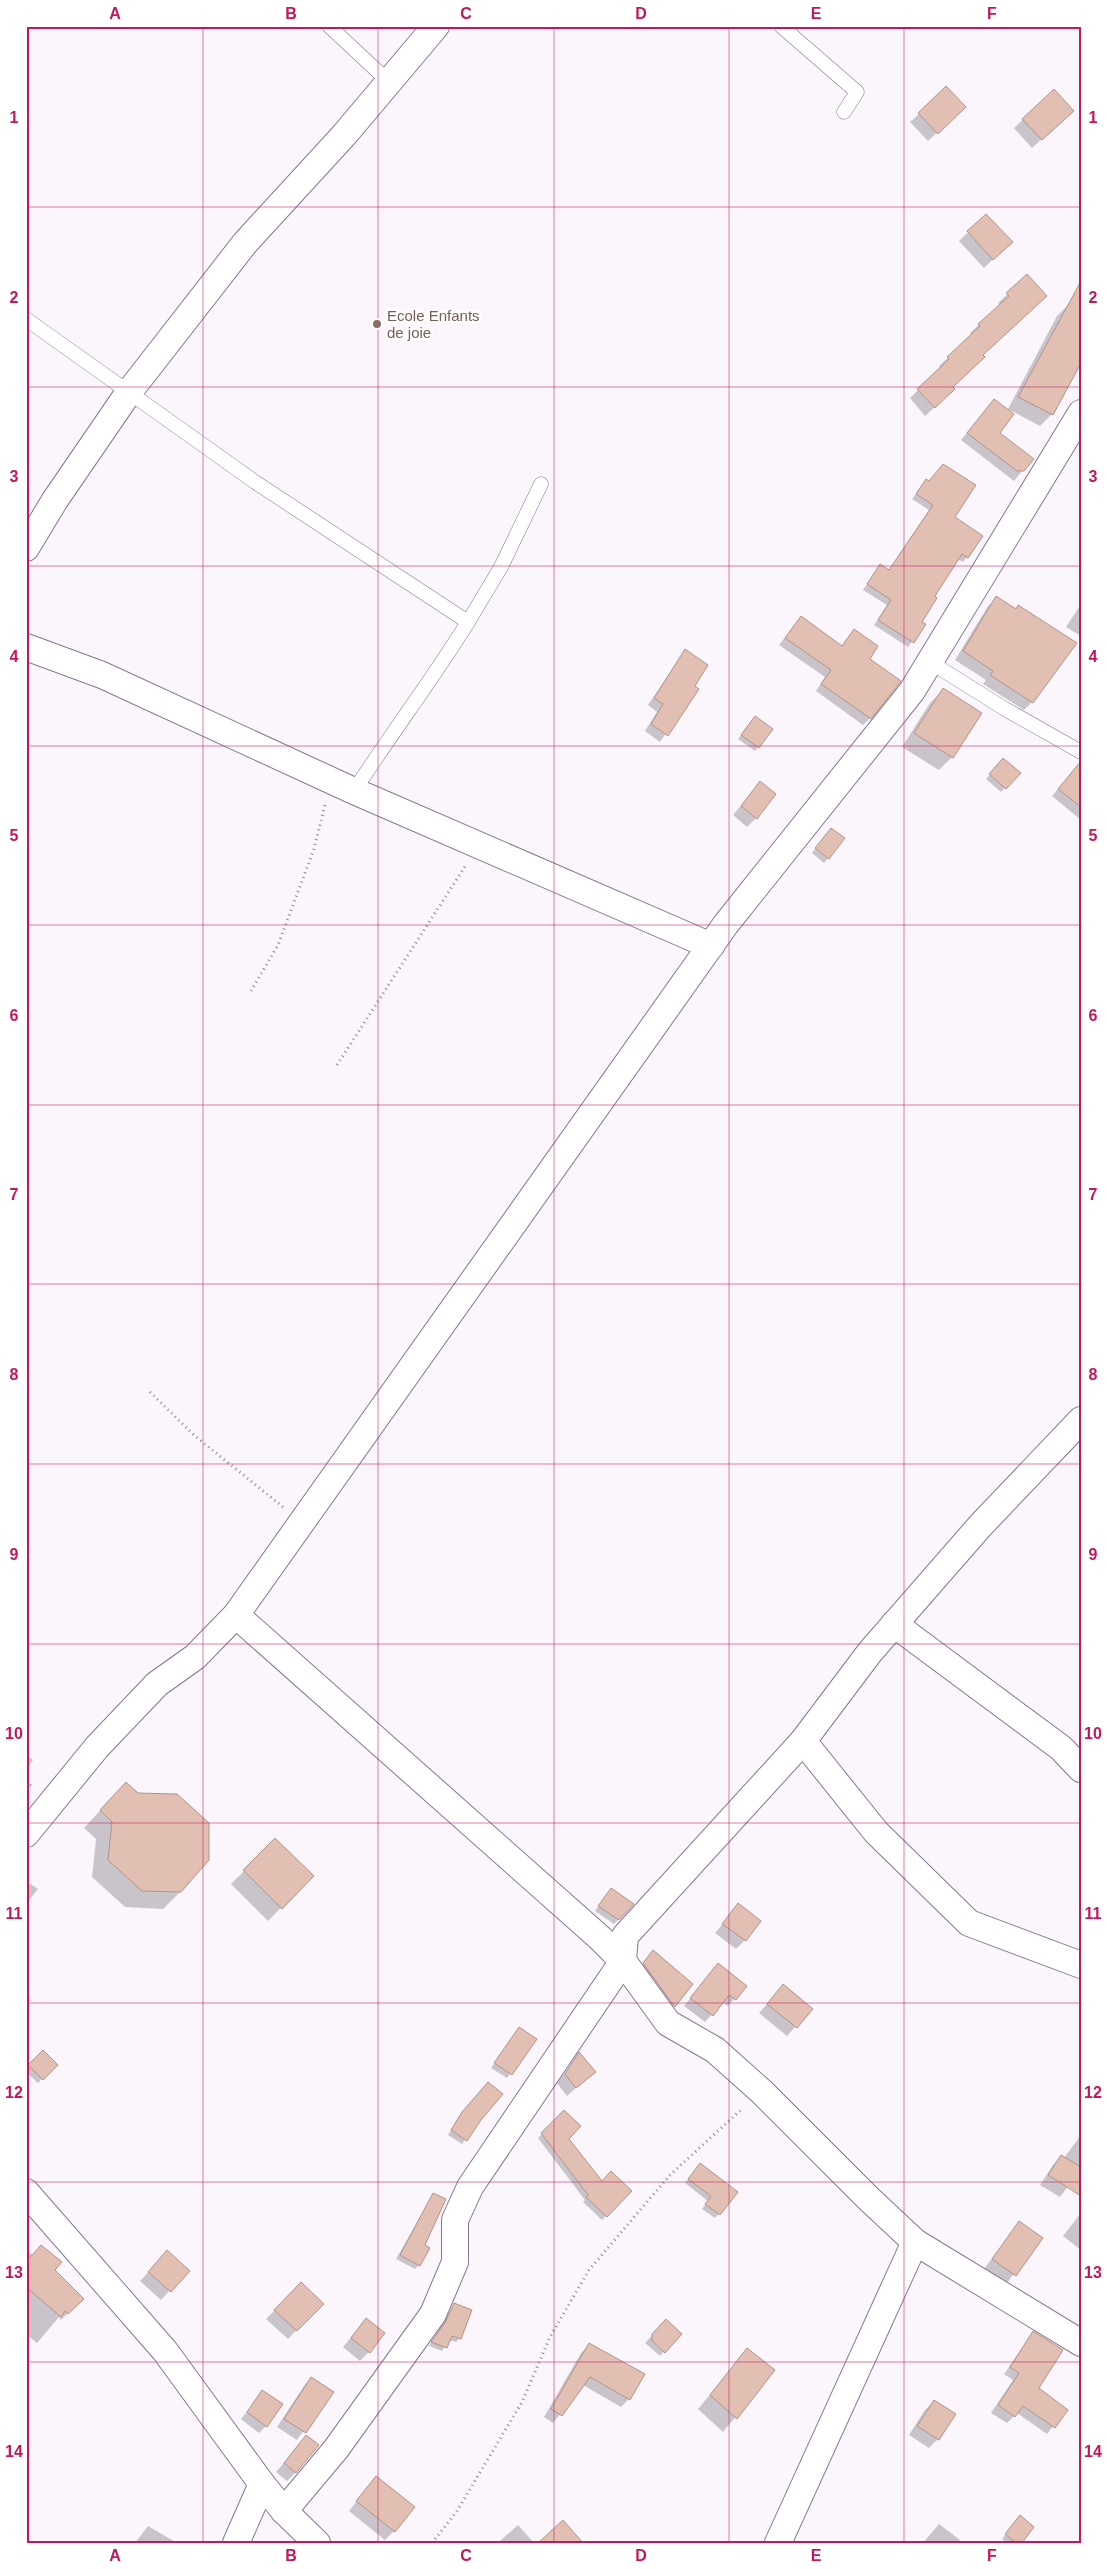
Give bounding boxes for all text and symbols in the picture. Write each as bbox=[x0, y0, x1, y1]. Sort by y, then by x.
text: A bbox=[109, 5, 121, 22]
text: B bbox=[285, 5, 297, 22]
text: C bbox=[460, 5, 472, 22]
text: D bbox=[635, 5, 647, 22]
text: E bbox=[811, 5, 822, 22]
text: F bbox=[987, 5, 997, 22]
text: 1 bbox=[10, 109, 19, 126]
text: 1 bbox=[1089, 109, 1098, 126]
text: 2 bbox=[10, 289, 19, 306]
text: 2 bbox=[1089, 289, 1098, 306]
place label: Ecole Enfants de joie bbox=[387, 307, 480, 341]
marker: Ecole Enfants de joie bbox=[371, 318, 383, 330]
text: 3 bbox=[10, 468, 19, 485]
text: 3 bbox=[1089, 468, 1098, 485]
text: 4 bbox=[10, 648, 19, 665]
text: 4 bbox=[1089, 648, 1098, 665]
text: 5 bbox=[10, 827, 19, 844]
text: 5 bbox=[1089, 827, 1098, 844]
text: 6 bbox=[10, 1007, 19, 1024]
text: 6 bbox=[1089, 1007, 1098, 1024]
text: 7 bbox=[10, 1186, 19, 1203]
text: 7 bbox=[1089, 1186, 1098, 1203]
text: 8 bbox=[10, 1366, 19, 1383]
text: 8 bbox=[1089, 1366, 1098, 1383]
text: 9 bbox=[10, 1546, 19, 1563]
text: 9 bbox=[1089, 1546, 1098, 1563]
text: 10 bbox=[5, 1725, 23, 1742]
text: 10 bbox=[1084, 1725, 1102, 1742]
text: 11 bbox=[6, 1905, 23, 1922]
text: 11 bbox=[1085, 1905, 1102, 1922]
text: 12 bbox=[5, 2084, 23, 2101]
text: 12 bbox=[1084, 2084, 1102, 2101]
text: 13 bbox=[5, 2264, 23, 2281]
text: 13 bbox=[1084, 2264, 1102, 2281]
text: 14 bbox=[5, 2443, 23, 2460]
text: 14 bbox=[1084, 2443, 1102, 2460]
text: A bbox=[109, 2547, 121, 2564]
text: B bbox=[285, 2547, 297, 2564]
text: C bbox=[460, 2547, 472, 2564]
text: D bbox=[635, 2547, 647, 2564]
text: E bbox=[811, 2547, 822, 2564]
text: F bbox=[987, 2547, 997, 2564]

